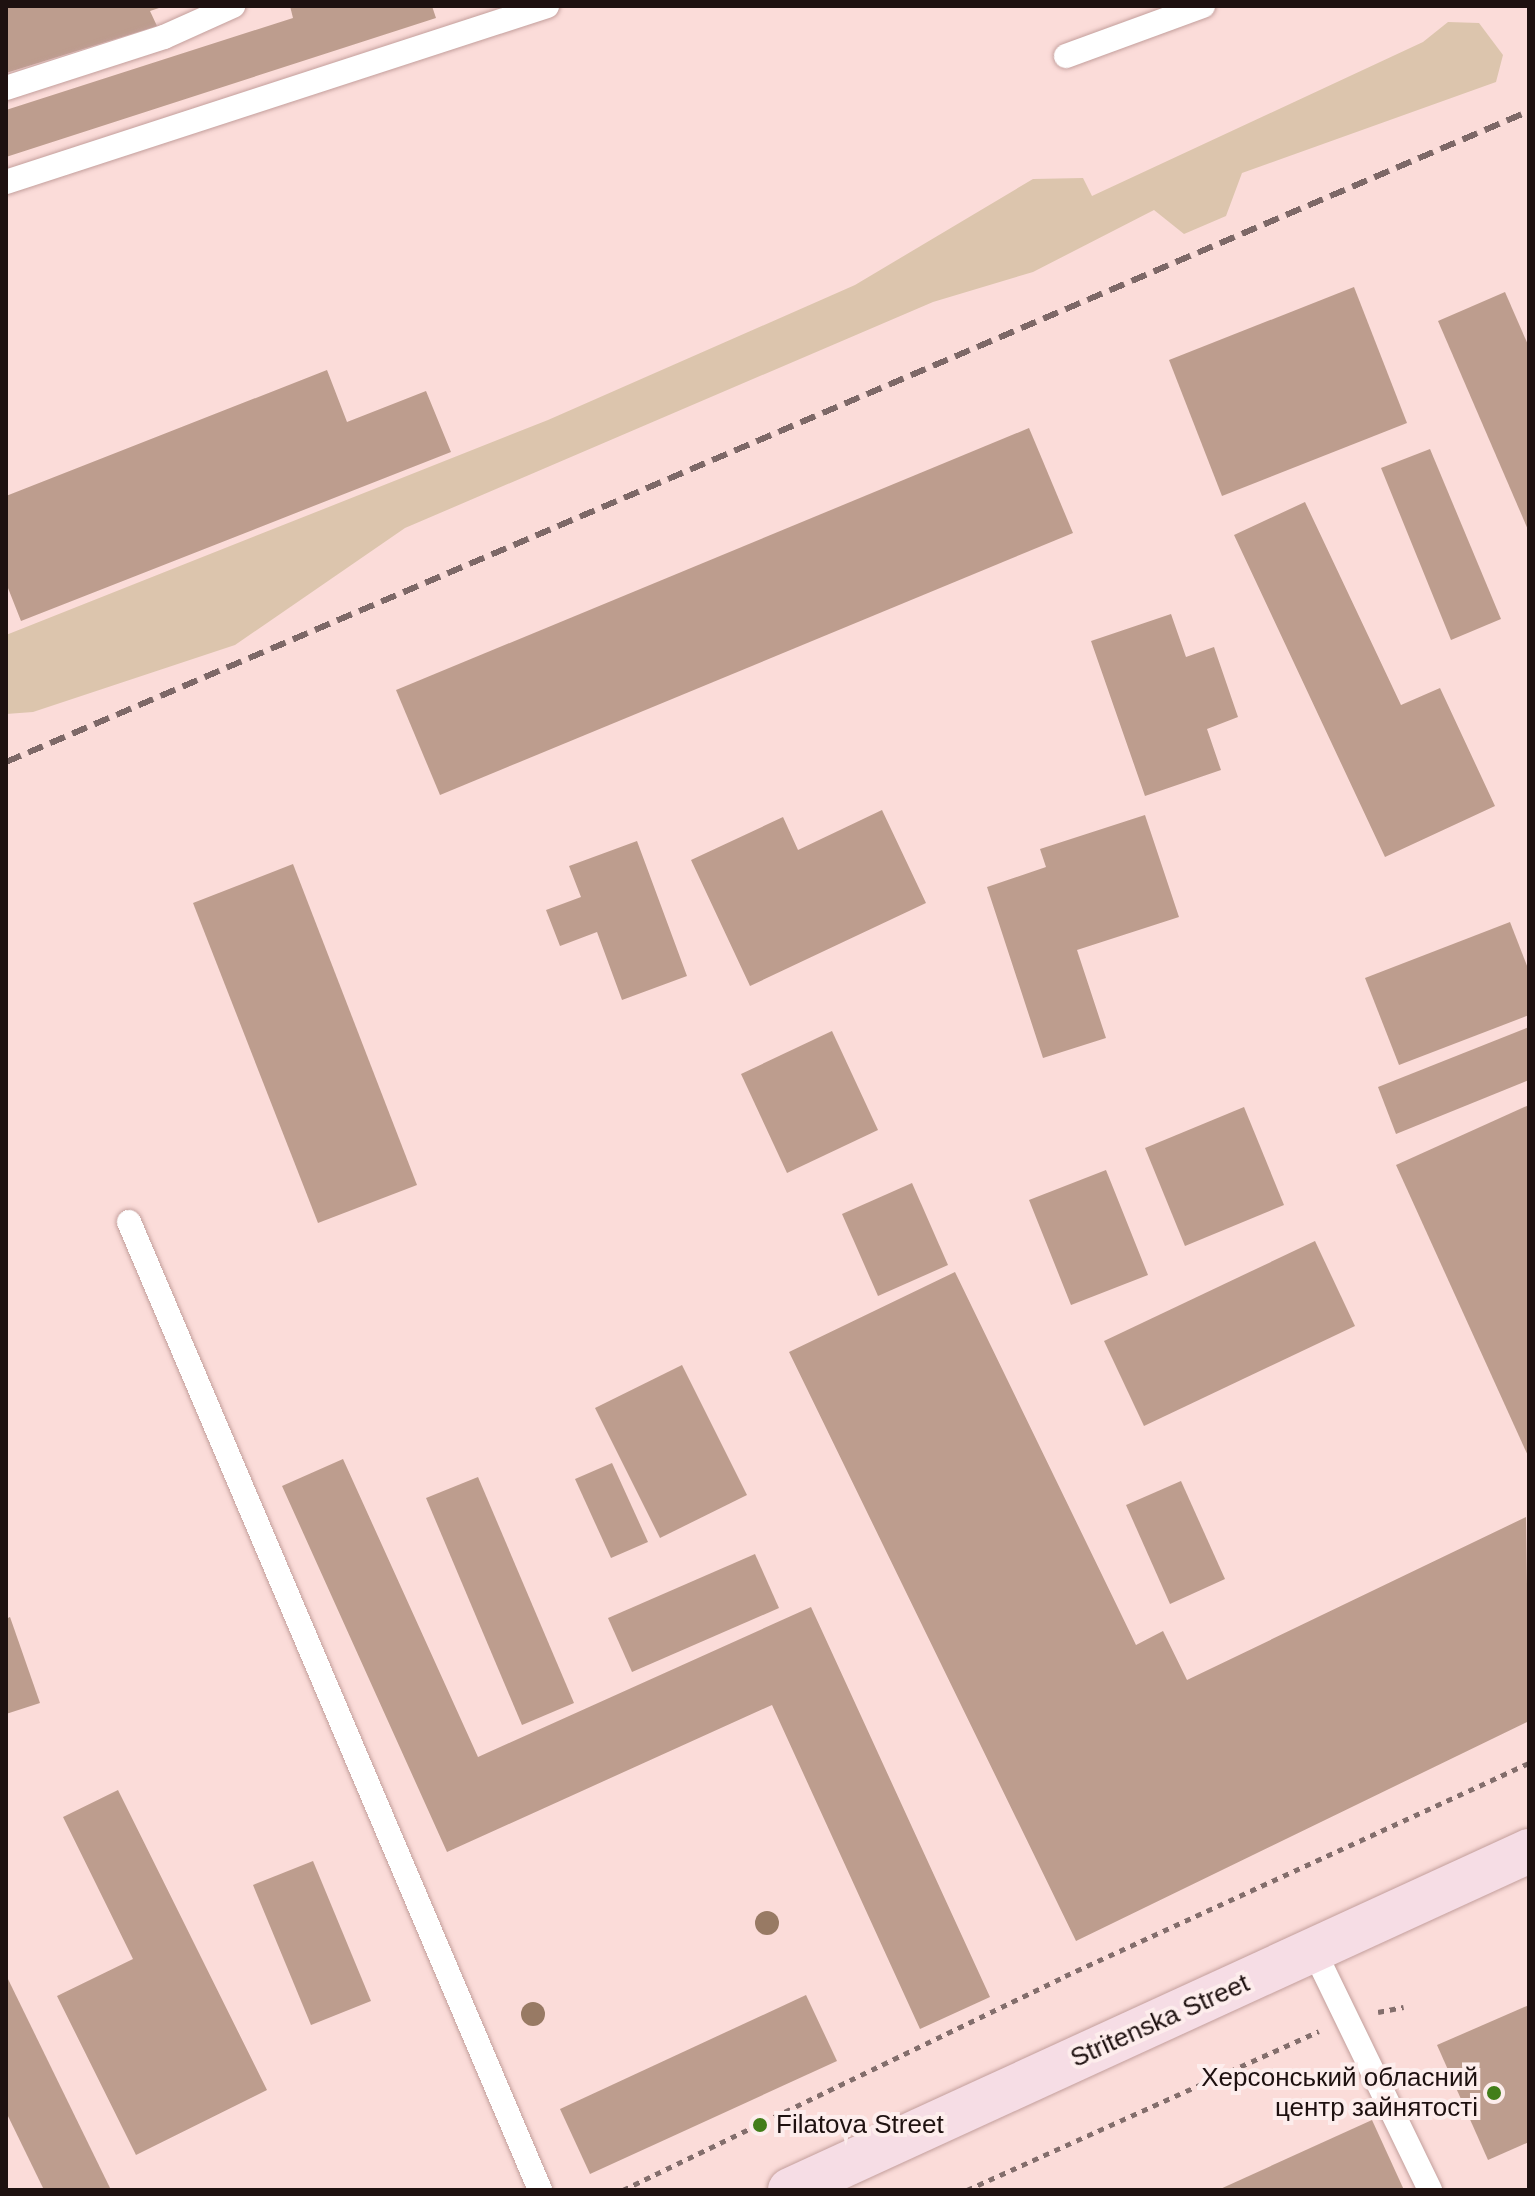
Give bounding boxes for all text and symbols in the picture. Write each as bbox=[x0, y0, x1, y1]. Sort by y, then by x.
street label: Stritenska Street bbox=[1066, 1968, 1254, 2074]
place label: Херсонський обласний центр зайнятості bbox=[1201, 2062, 1478, 2124]
marker: Херсонський обласний центр зайнятості bbox=[1485, 2084, 1503, 2102]
place label: Filatova Street bbox=[776, 2109, 944, 2141]
marker: Filatova Street bbox=[751, 2116, 769, 2134]

